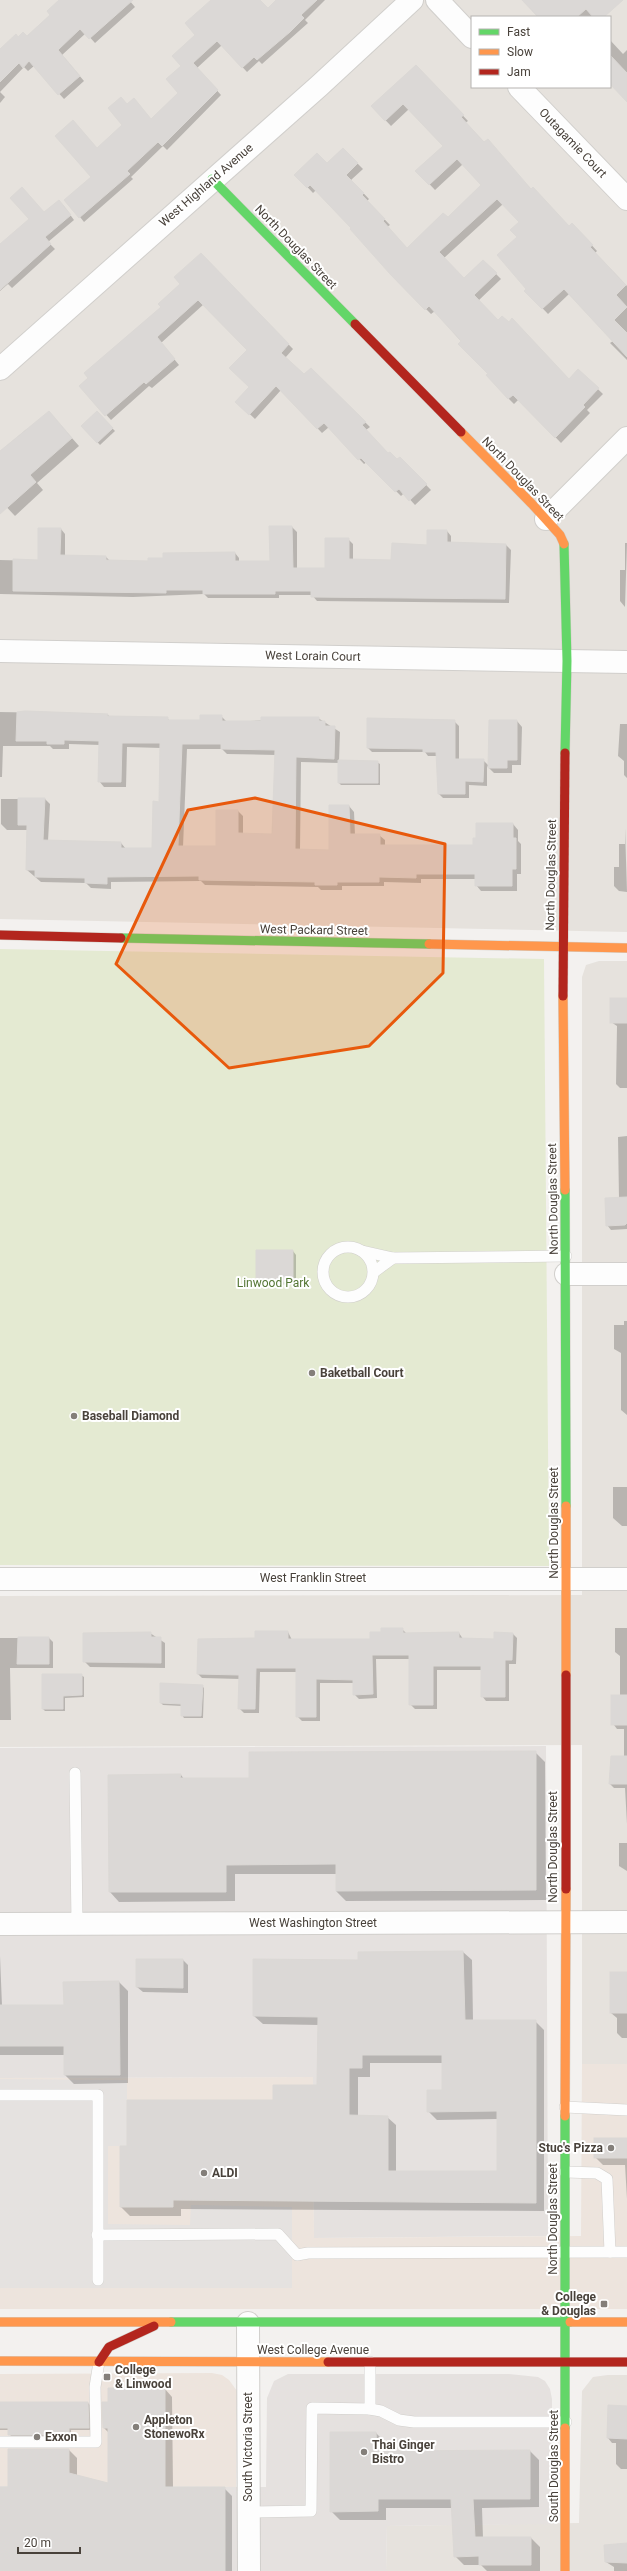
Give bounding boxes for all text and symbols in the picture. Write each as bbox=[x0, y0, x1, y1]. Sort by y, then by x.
legend bbox=[471, 16, 611, 88]
text: Fast bbox=[507, 25, 530, 39]
text: Slow bbox=[507, 45, 533, 59]
text: Jam bbox=[507, 65, 531, 79]
street label: Outagamie Court bbox=[536, 105, 610, 181]
street label: West Highland Avenue bbox=[156, 140, 256, 230]
street label: North Douglas Street bbox=[252, 202, 340, 292]
street label: North Douglas Street bbox=[479, 434, 567, 524]
street label: West Lorain Court bbox=[265, 648, 361, 664]
street label: North Douglas Street bbox=[543, 819, 559, 931]
street label: West Packard Street bbox=[260, 922, 368, 938]
street label: North Douglas Street bbox=[545, 1143, 561, 1255]
park label: Linwood Park bbox=[237, 1276, 310, 1290]
place label: Baketball Court bbox=[320, 1366, 404, 1380]
marker: Baketball Court bbox=[307, 1368, 317, 1378]
place label: Baseball Diamond bbox=[82, 1409, 180, 1423]
marker: Baseball Diamond bbox=[69, 1411, 79, 1421]
street label: North Douglas Street bbox=[547, 1467, 561, 1579]
street label: West Franklin Street bbox=[260, 1571, 366, 1585]
street label: North Douglas Street bbox=[546, 1791, 560, 1903]
street label: West Washington Street bbox=[249, 1916, 377, 1930]
place label: Stuc's Pizza bbox=[539, 2141, 604, 2155]
marker: Stuc's Pizza bbox=[606, 2143, 616, 2153]
street label: North Douglas Street bbox=[546, 2163, 560, 2275]
place label: ALDI bbox=[212, 2166, 238, 2180]
marker: ALDI bbox=[199, 2168, 209, 2178]
place label: College & Douglas bbox=[541, 2290, 597, 2318]
marker: College & Douglas bbox=[599, 2299, 609, 2309]
street label: West College Avenue bbox=[257, 2343, 369, 2357]
place label: College & Linwood bbox=[115, 2363, 172, 2391]
marker: College & Linwood bbox=[102, 2372, 112, 2382]
street label: South Victoria Street bbox=[241, 2392, 255, 2502]
street label: South Douglas Street bbox=[547, 2410, 561, 2522]
place label: Appleton StonewoRx bbox=[144, 2413, 206, 2441]
marker: Appleton StonewoRx bbox=[131, 2422, 141, 2432]
place label: Exxon bbox=[45, 2430, 78, 2444]
marker: Exxon bbox=[32, 2432, 42, 2442]
place label: Thai Ginger Bistro bbox=[372, 2438, 435, 2466]
marker: Thai Ginger Bistro bbox=[359, 2447, 369, 2457]
scale bar bbox=[18, 2529, 80, 2555]
text: 20 m bbox=[24, 2536, 51, 2550]

